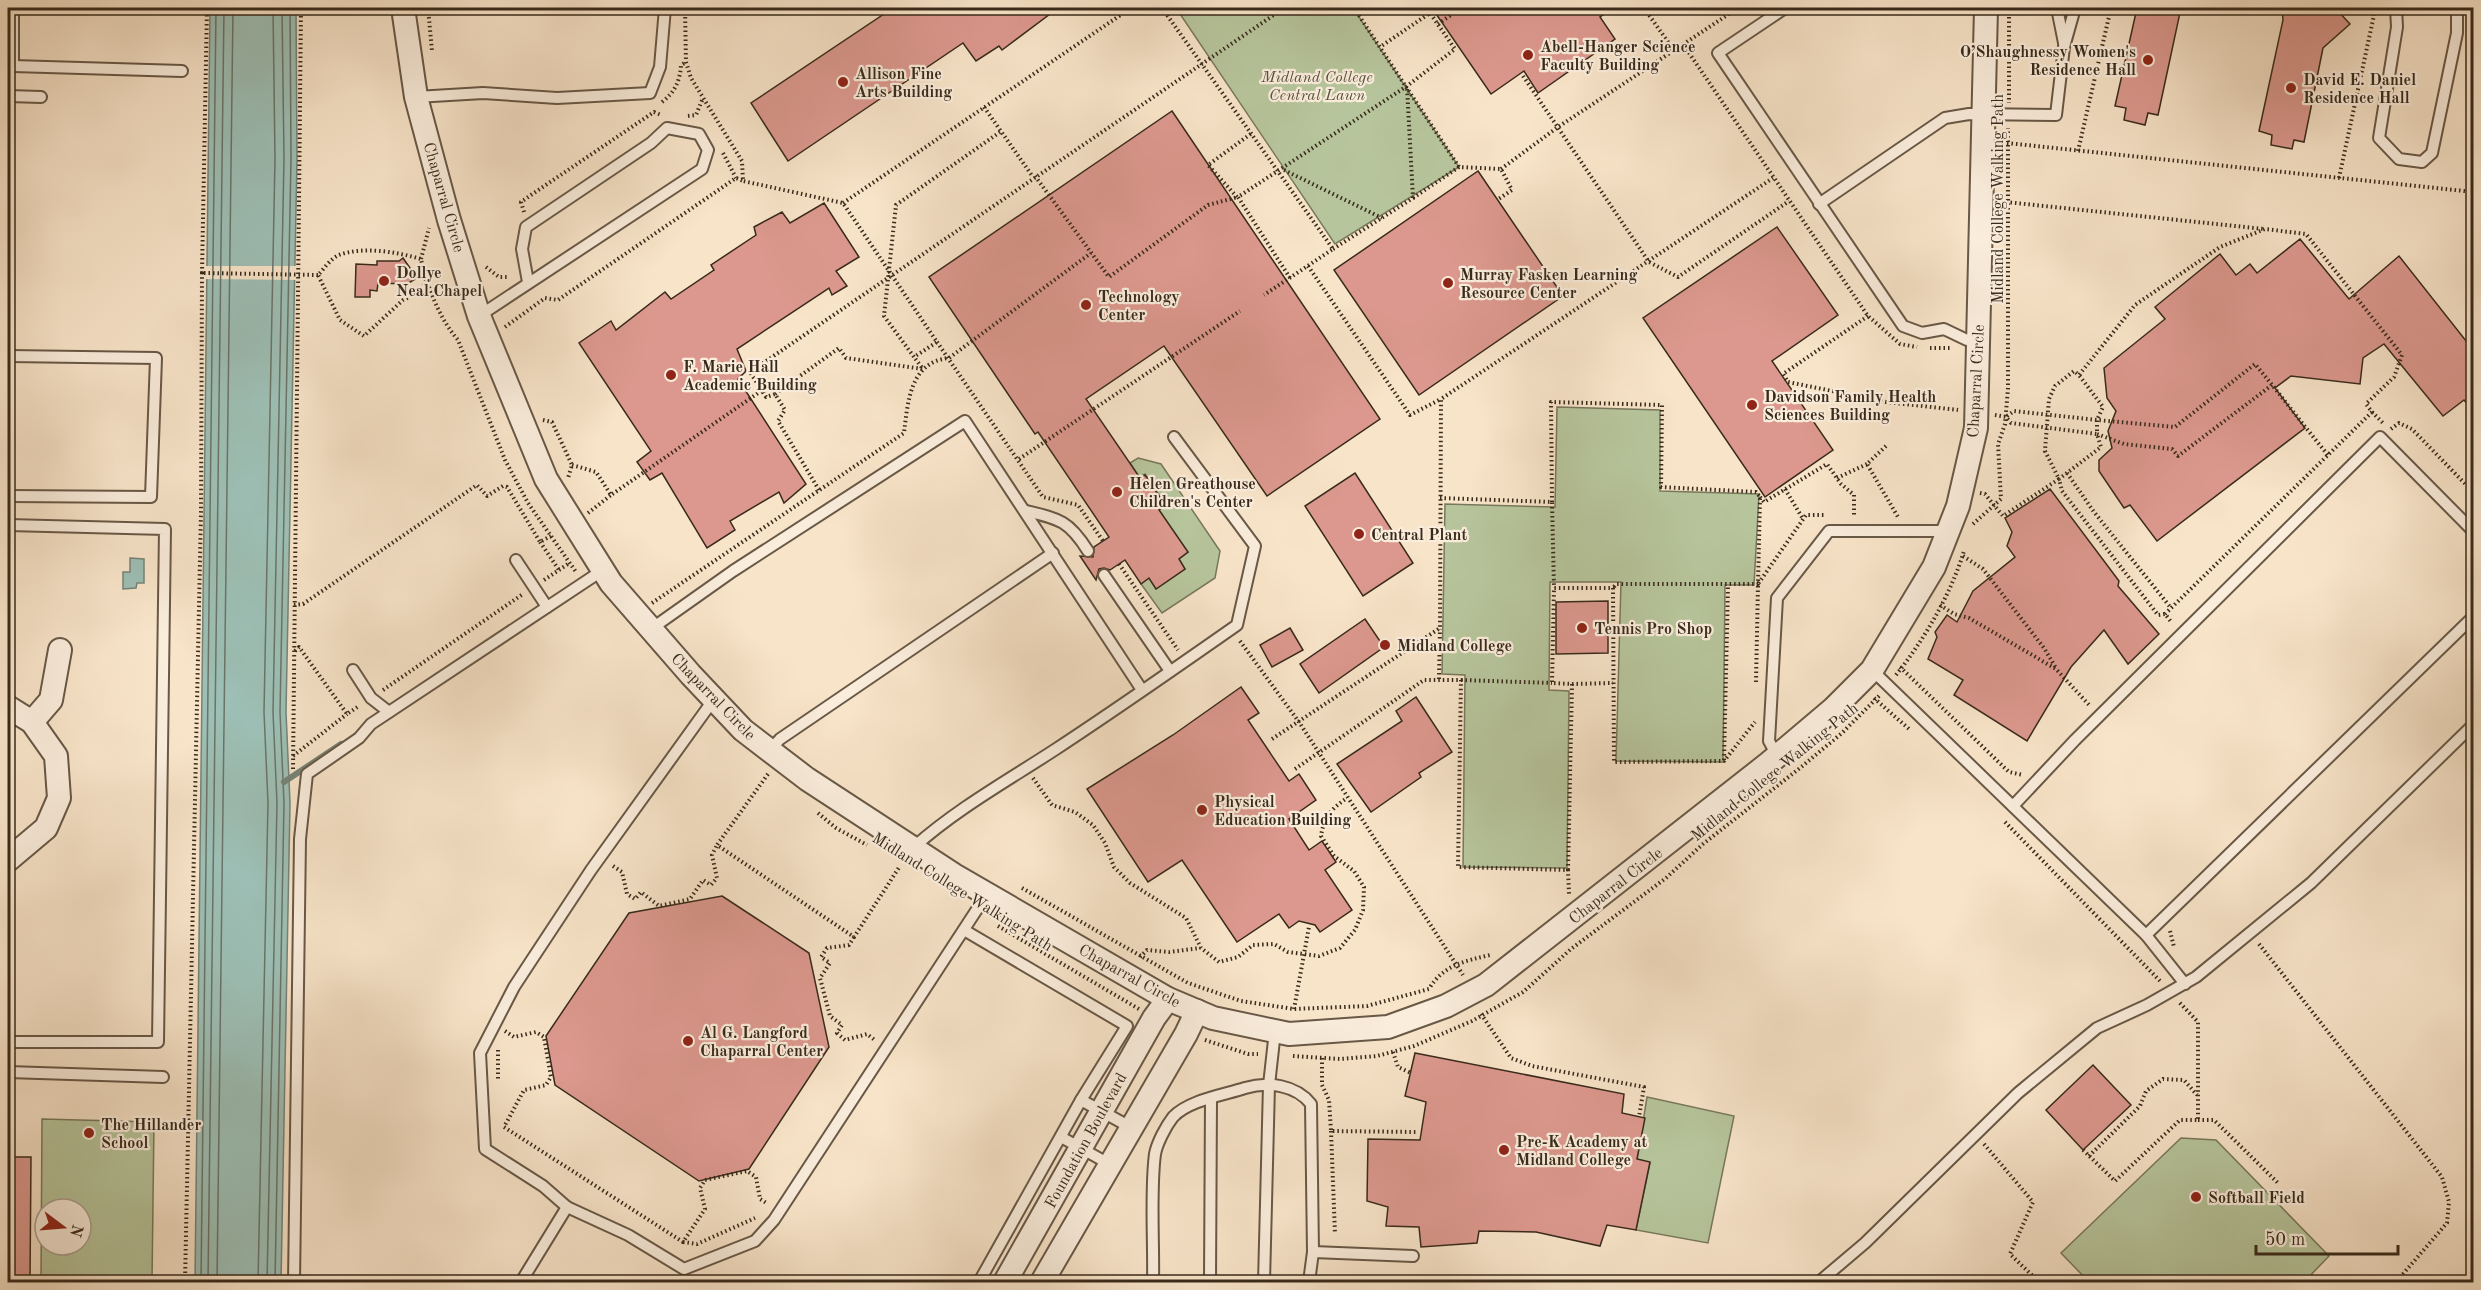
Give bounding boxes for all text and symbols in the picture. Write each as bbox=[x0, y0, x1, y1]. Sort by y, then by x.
place label: Abell-Hanger Science Faculty Building bbox=[1540, 40, 1696, 74]
place label: O’Shaughnessy Women's Residence Hall bbox=[1960, 45, 2136, 79]
marker: Abell-Hanger Science Faculty Building bbox=[1521, 48, 1535, 62]
marker: O’Shaughnessy Women's Residence Hall bbox=[2141, 53, 2155, 67]
place label: Allison Fine Arts Building bbox=[855, 67, 952, 101]
park label: Midland College Central Lawn bbox=[1260, 70, 1373, 104]
place label: David E. Daniel Residence Hall bbox=[2303, 73, 2416, 107]
marker: Allison Fine Arts Building bbox=[836, 75, 850, 89]
marker: David E. Daniel Residence Hall bbox=[2284, 81, 2298, 95]
street label: Midland College Walking Path bbox=[1991, 94, 2007, 304]
street label: Chaparral Circle bbox=[420, 141, 466, 254]
place label: Dollye Neal Chapel bbox=[396, 266, 482, 300]
place label: Murray Fasken Learning Resource Center bbox=[1460, 268, 1637, 302]
marker: Dollye Neal Chapel bbox=[377, 274, 391, 288]
marker: Murray Fasken Learning Resource Center bbox=[1441, 276, 1455, 290]
place label: Technology Center bbox=[1098, 290, 1180, 324]
marker: Technology Center bbox=[1079, 298, 1093, 312]
street label: Chaparral Circle bbox=[1966, 324, 1988, 438]
place label: F. Marie Hall Academic Building bbox=[683, 360, 817, 394]
marker: F. Marie Hall Academic Building bbox=[664, 368, 678, 382]
place label: Davidson Family Health Sciences Building bbox=[1764, 390, 1936, 424]
marker: Davidson Family Health Sciences Building bbox=[1745, 398, 1759, 412]
place label: Helen Greathouse Children's Center bbox=[1129, 477, 1256, 511]
marker: Helen Greathouse Children's Center bbox=[1110, 485, 1124, 499]
marker: Central Plant bbox=[1352, 527, 1366, 541]
place label: Central Plant bbox=[1371, 528, 1467, 544]
marker: Tennis Pro Shop bbox=[1575, 621, 1589, 635]
place label: Tennis Pro Shop bbox=[1594, 622, 1712, 638]
marker: Midland College bbox=[1378, 638, 1392, 652]
place label: Midland College bbox=[1397, 639, 1512, 655]
street label: Chaparral Circle bbox=[667, 651, 758, 744]
street label: Midland College Walking Path bbox=[1689, 700, 1862, 845]
place label: Physical Education Building bbox=[1214, 795, 1351, 829]
marker: Physical Education Building bbox=[1195, 803, 1209, 817]
street label: Midland College Walking Path bbox=[869, 830, 1055, 955]
street label: Chaparral Circle bbox=[1567, 845, 1666, 928]
street label: Chaparral Circle bbox=[1075, 942, 1183, 1011]
place label: Al G. Langford Chaparral Center bbox=[700, 1026, 823, 1060]
marker: Al G. Langford Chaparral Center bbox=[681, 1034, 695, 1048]
street label: Foundation Boulevard bbox=[1043, 1071, 1131, 1211]
place label: The Hillander School bbox=[101, 1118, 201, 1152]
marker: The Hillander School bbox=[82, 1126, 96, 1140]
place label: Pre-K Academy at Midland College bbox=[1516, 1135, 1648, 1169]
marker: Pre-K Academy at Midland College bbox=[1497, 1143, 1511, 1157]
marker: Softball Field bbox=[2189, 1190, 2203, 1204]
place label: Softball Field bbox=[2208, 1191, 2305, 1207]
north arrow bbox=[33, 1197, 93, 1257]
scale bar bbox=[2256, 1218, 2398, 1256]
text: N bbox=[66, 1222, 85, 1239]
text: 50 m bbox=[2265, 1231, 2305, 1249]

